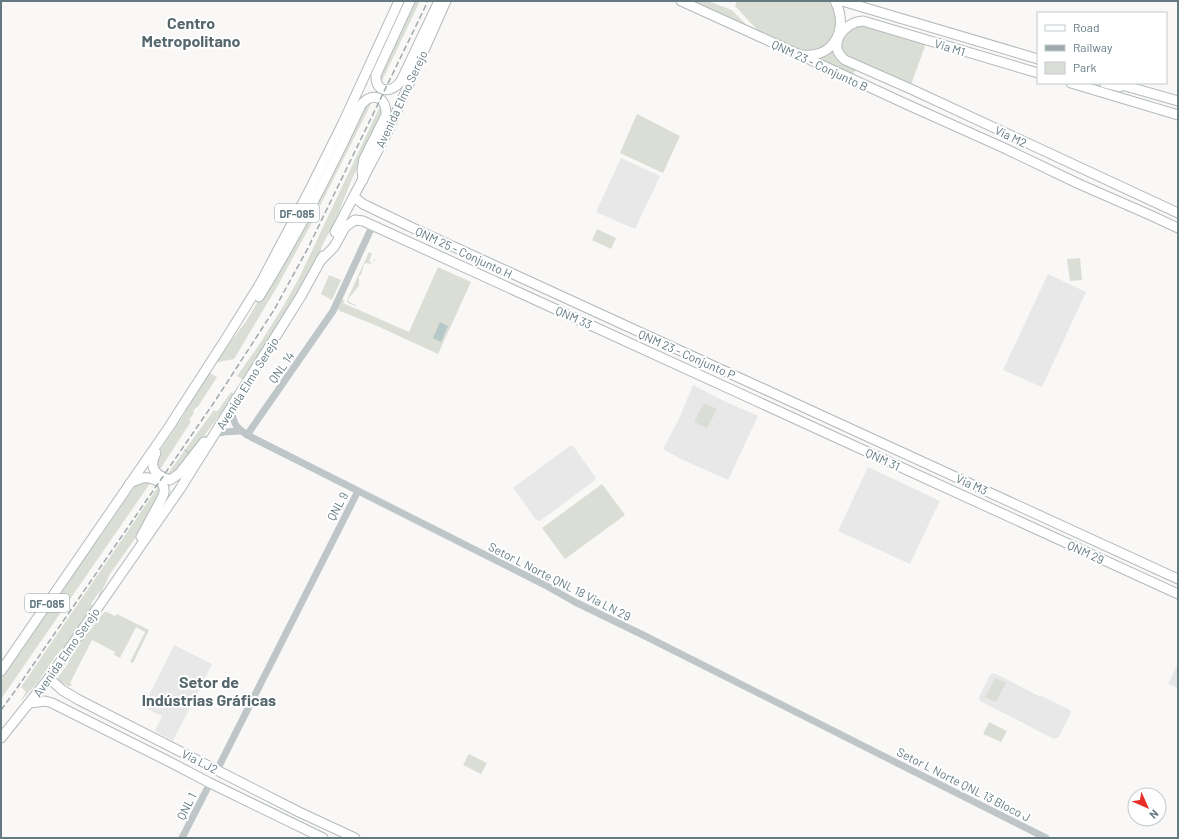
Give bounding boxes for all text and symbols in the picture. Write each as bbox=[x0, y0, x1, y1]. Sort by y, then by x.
legend bbox=[1037, 12, 1167, 84]
district label: Centro Metropolitano bbox=[142, 13, 241, 50]
text: Road bbox=[1073, 20, 1100, 34]
street label: QNM 23 - Conjunto B bbox=[770, 36, 870, 94]
street label: Via M1 bbox=[933, 36, 967, 58]
text: Railway bbox=[1073, 40, 1113, 54]
street label: Avenida Elmo Serejo bbox=[372, 48, 430, 150]
text: Park bbox=[1073, 60, 1097, 74]
street label: Via M2 bbox=[993, 122, 1029, 150]
road number: DF-085 bbox=[275, 204, 319, 222]
street label: QNM 25 - Conjunto H bbox=[413, 223, 515, 281]
street label: QNM 33 bbox=[554, 303, 594, 331]
street label: QNM 23 - Conjunto P bbox=[636, 326, 738, 382]
street label: Avenida Elmo Serejo bbox=[213, 334, 281, 432]
street label: QNL 14 bbox=[265, 349, 297, 385]
street label: QNM 31 bbox=[864, 445, 902, 473]
street label: Via M3 bbox=[954, 471, 990, 497]
street label: QNL 9 bbox=[324, 489, 350, 523]
street label: QNM 29 bbox=[1066, 537, 1106, 567]
street label: Setor L Norte QNL 18 Via LN 29 bbox=[486, 539, 634, 623]
road number: DF-085 bbox=[25, 594, 69, 612]
street label: Avenida Elmo Serejo bbox=[30, 605, 102, 699]
district label: Setor de Indústrias Gráficas bbox=[142, 672, 276, 709]
street label: Setor L Norte QNL 13 Bloco J bbox=[895, 744, 1033, 824]
street label: Via LJ2 bbox=[180, 746, 220, 776]
north arrow bbox=[1127, 787, 1167, 827]
street label: QNL 1 bbox=[173, 790, 199, 822]
text: N bbox=[1147, 807, 1162, 822]

